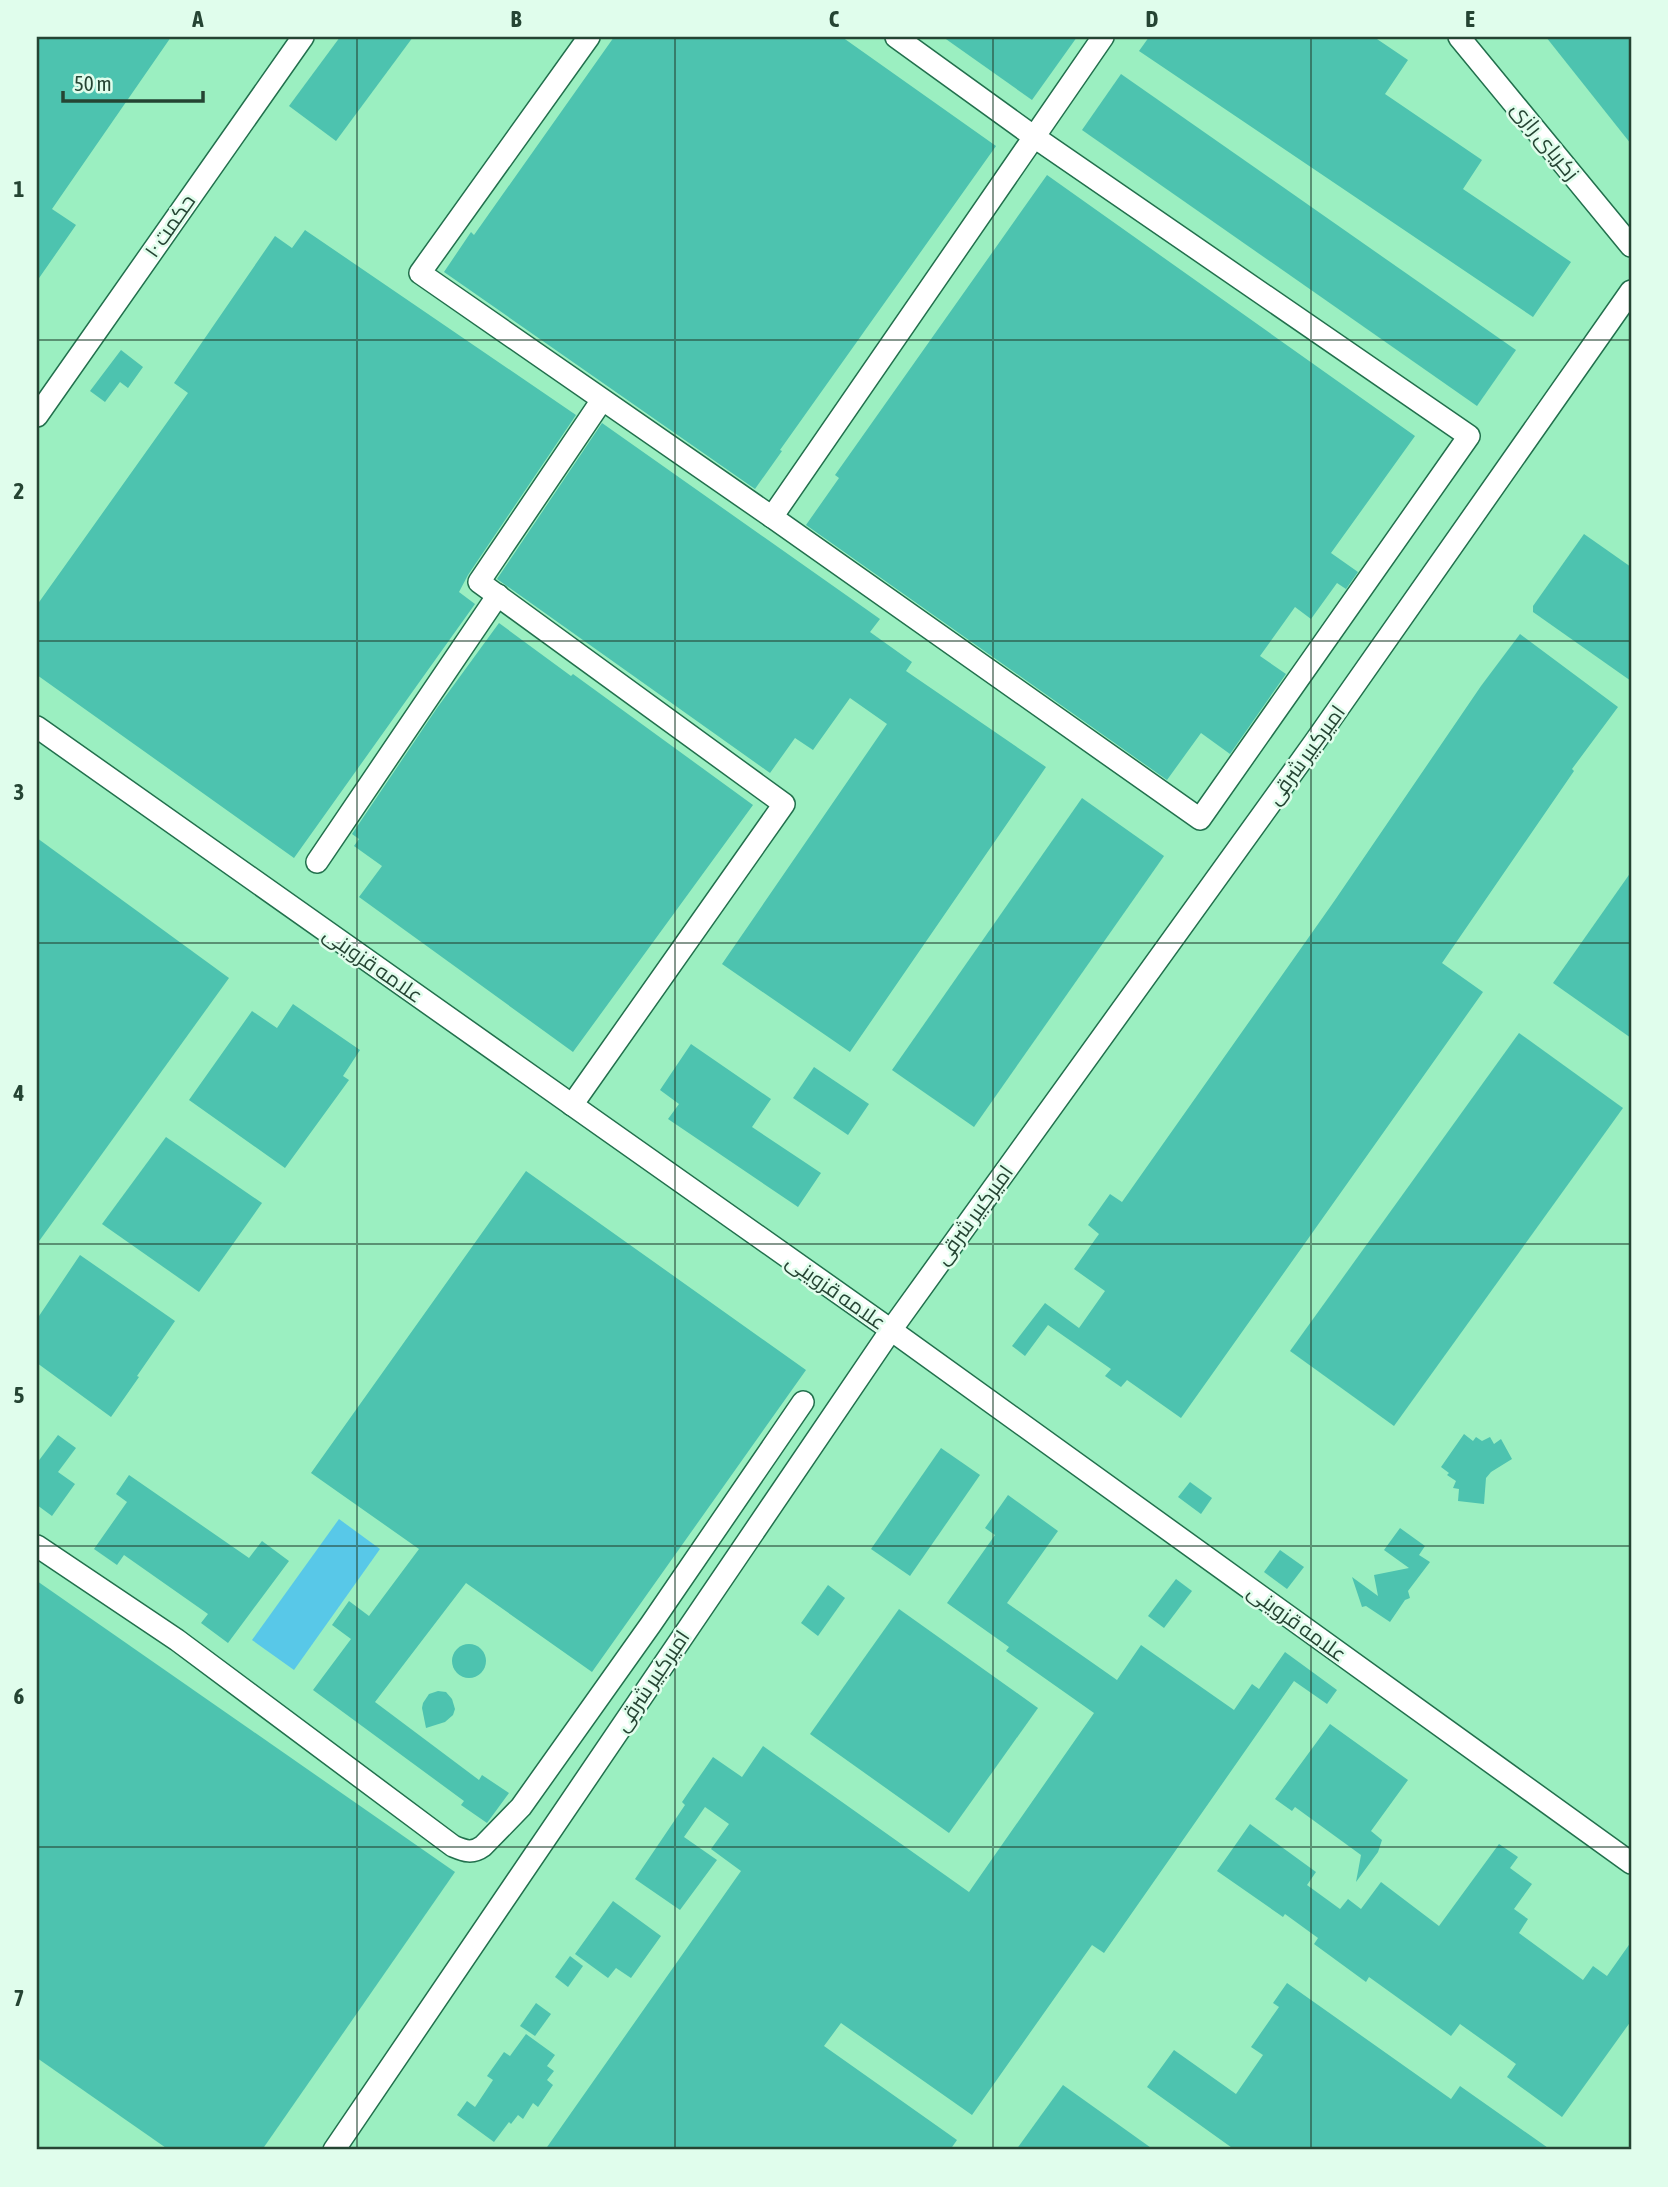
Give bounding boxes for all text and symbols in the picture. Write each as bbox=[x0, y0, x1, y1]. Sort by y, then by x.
text: A bbox=[191, 6, 204, 32]
text: B bbox=[511, 6, 522, 32]
text: C bbox=[829, 6, 840, 32]
text: D bbox=[1146, 6, 1159, 32]
text: E bbox=[1465, 6, 1475, 32]
scale bar bbox=[63, 60, 203, 104]
text: 50 m bbox=[74, 71, 112, 95]
street label: زکریای رازی bbox=[1505, 96, 1585, 186]
text: 1 bbox=[14, 176, 25, 202]
street label: حکمت ۱۰ bbox=[139, 189, 199, 262]
text: 2 bbox=[14, 478, 24, 504]
street label: امیرکبیر شرقی bbox=[1261, 700, 1351, 810]
text: 3 bbox=[14, 779, 24, 805]
street label: علامه قزوینی bbox=[318, 921, 428, 1009]
text: 4 bbox=[13, 1080, 25, 1106]
street label: امیرکبیر شرقی bbox=[929, 1160, 1019, 1270]
street label: علامه قزوینی bbox=[781, 1248, 891, 1336]
text: 5 bbox=[14, 1382, 25, 1408]
street label: علامه قزوینی bbox=[1242, 1578, 1352, 1668]
street label: امیرکبیر شرقی bbox=[609, 1625, 695, 1737]
text: 6 bbox=[14, 1683, 25, 1709]
text: 7 bbox=[14, 1985, 24, 2011]

